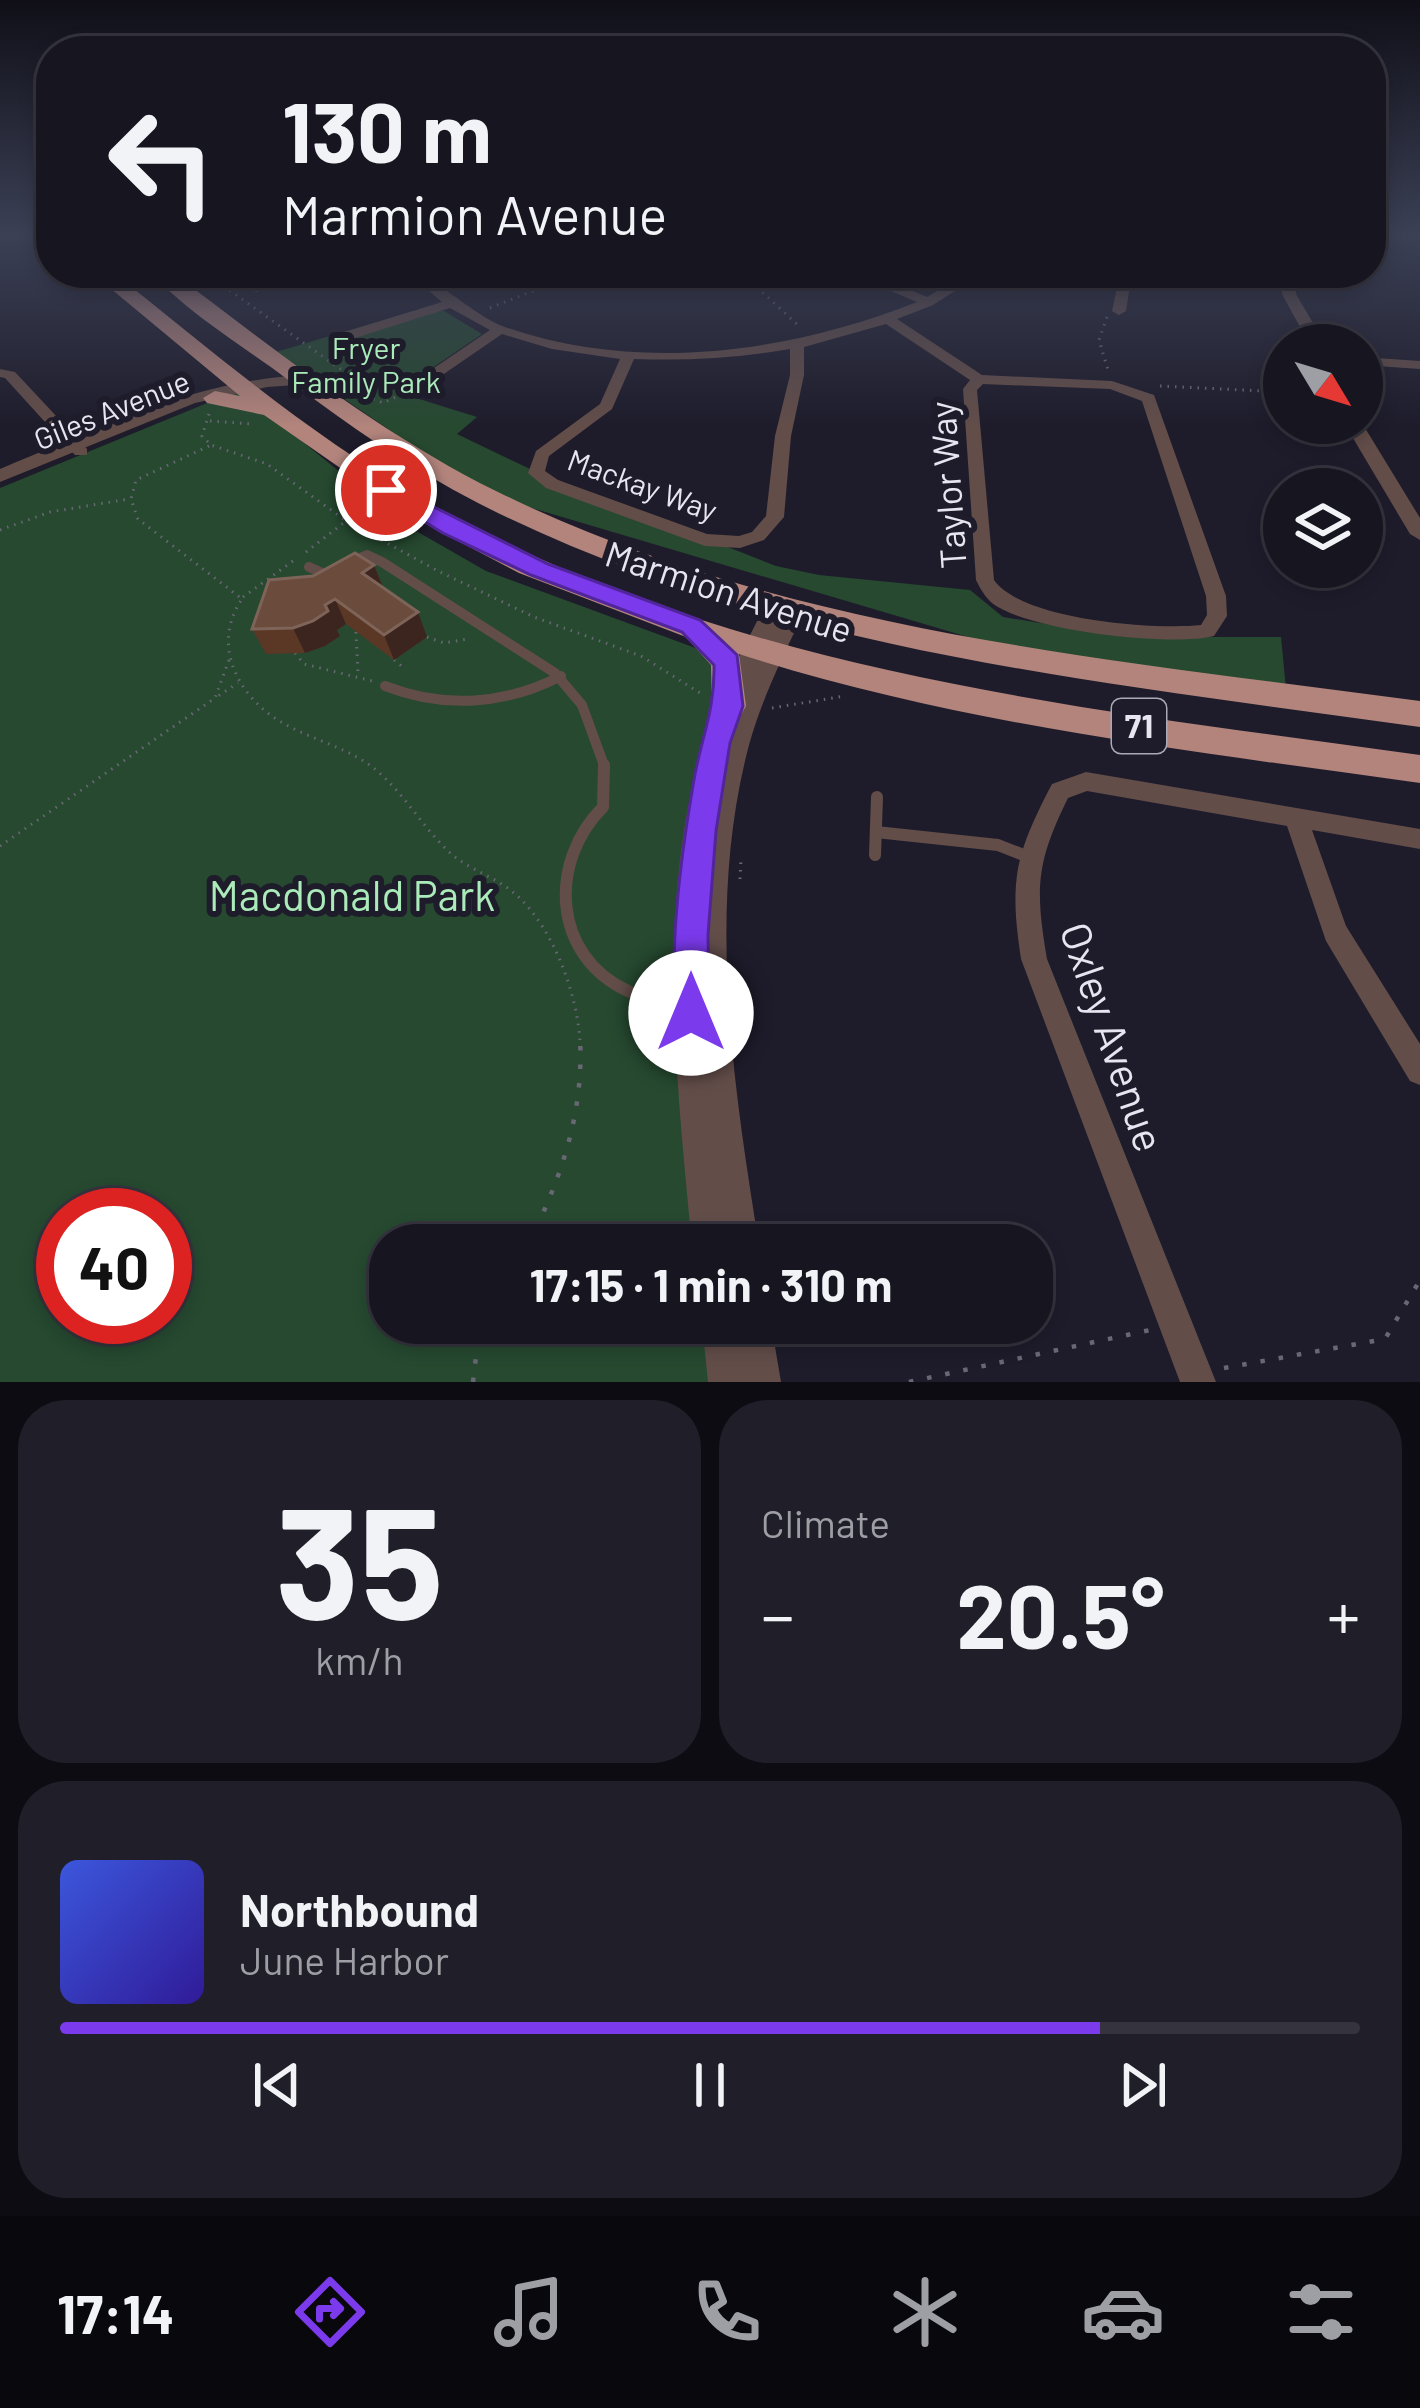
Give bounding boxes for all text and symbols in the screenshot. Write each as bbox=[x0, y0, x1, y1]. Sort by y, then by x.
text: 130 m bbox=[282, 79, 492, 180]
icon: left bbox=[84, 84, 240, 240]
text: Marmion Avenue bbox=[282, 181, 667, 246]
north arrow bbox=[1263, 324, 1383, 444]
map controls bbox=[1263, 324, 1383, 588]
park label: Fryer Family Park bbox=[291, 329, 441, 399]
street label: Giles Avenue bbox=[28, 362, 194, 457]
street label: Taylor Way bbox=[919, 400, 974, 570]
pin bbox=[335, 439, 437, 541]
street label: Mackay Way bbox=[563, 441, 722, 528]
icon: arrive bbox=[353, 457, 419, 523]
button: layers bbox=[1263, 468, 1383, 588]
street label: Marmion Avenue bbox=[601, 530, 858, 651]
road number: 71 bbox=[1112, 699, 1166, 753]
park label: Macdonald Park bbox=[209, 869, 495, 919]
street label: Oxley Avenue bbox=[1050, 915, 1176, 1158]
position arrow bbox=[628, 950, 754, 1076]
speed limit sign: 40 bbox=[36, 1188, 192, 1344]
text: 17:15 · 1 min · 310 m bbox=[530, 1257, 892, 1311]
text: 35 bbox=[275, 1464, 444, 1651]
text: Climate bbox=[761, 1499, 890, 1546]
text: 20.5° bbox=[956, 1559, 1165, 1667]
text: − bbox=[761, 1574, 794, 1653]
text: + bbox=[1327, 1574, 1360, 1653]
text: km/h bbox=[315, 1636, 404, 1683]
text: Northbound bbox=[240, 1882, 479, 1936]
text: June Harbor bbox=[240, 1936, 449, 1983]
icon: previous bbox=[244, 2052, 310, 2118]
icon: pause bbox=[677, 2052, 743, 2118]
icon: next bbox=[1110, 2052, 1176, 2118]
icon: directions bbox=[288, 2270, 372, 2354]
icon: music bbox=[487, 2270, 571, 2354]
icon: phone bbox=[685, 2270, 769, 2354]
icon: climate bbox=[883, 2270, 967, 2354]
icon: car bbox=[1081, 2270, 1165, 2354]
icon: filters bbox=[1279, 2270, 1363, 2354]
text: 17:14 bbox=[57, 2280, 174, 2345]

